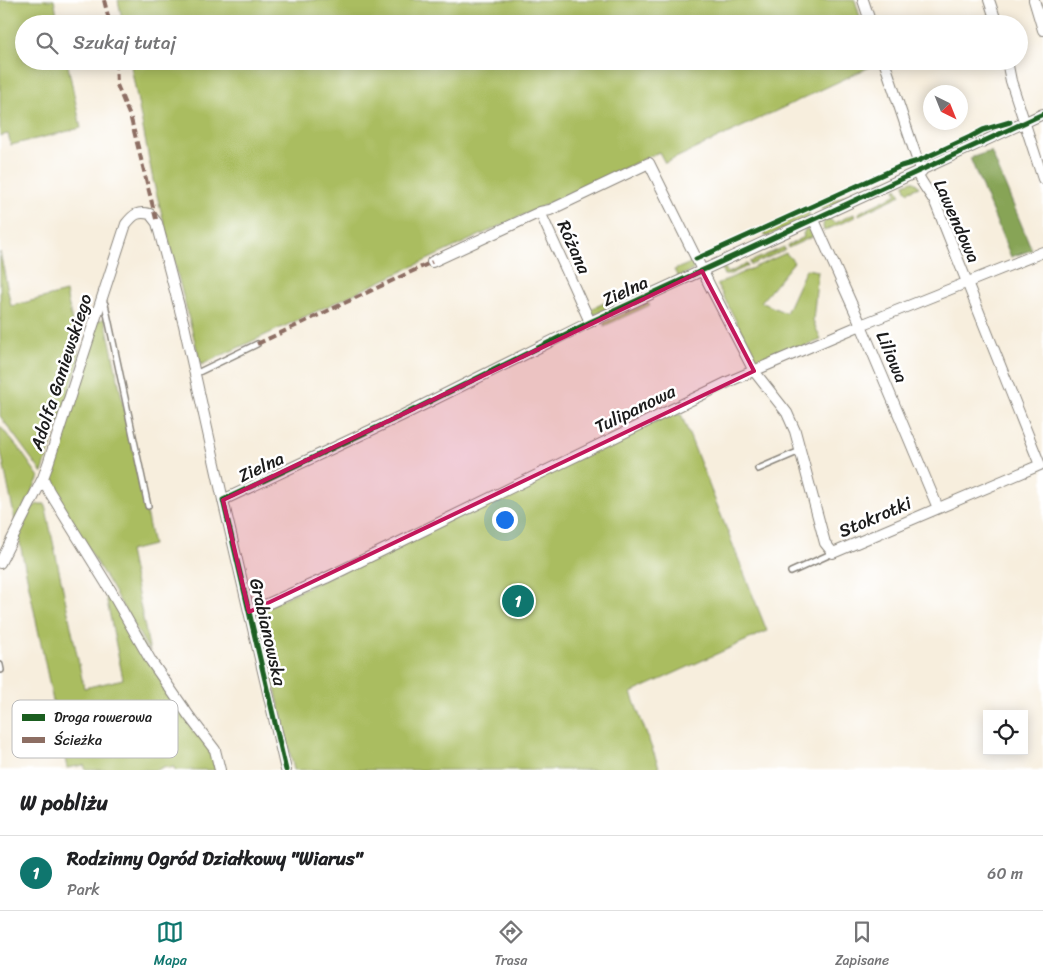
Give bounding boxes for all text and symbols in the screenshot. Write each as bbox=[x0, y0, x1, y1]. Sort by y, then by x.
search box bbox=[15, 15, 1028, 70]
text: Szukaj tutaj bbox=[73, 26, 176, 59]
icon: search bbox=[33, 29, 61, 57]
north arrow bbox=[923, 85, 968, 130]
street label: Lawendowa bbox=[924, 174, 990, 268]
street label: Różana bbox=[548, 215, 600, 280]
street label: Zielna bbox=[597, 266, 653, 316]
street label: Adolfa Ganiewskiego bbox=[20, 289, 101, 455]
street label: Liliowa bbox=[867, 326, 917, 388]
street label: Tulipanowa bbox=[589, 375, 682, 442]
street label: Zielna bbox=[233, 442, 289, 492]
street label: Stokrotki bbox=[833, 487, 918, 547]
your location bbox=[492, 507, 518, 533]
street label: Grabianowska bbox=[240, 575, 296, 690]
pin: 1 bbox=[502, 582, 534, 620]
legend bbox=[12, 700, 178, 758]
text: Droga rowerowa bbox=[54, 705, 152, 730]
map controls bbox=[983, 710, 1028, 755]
button: locate bbox=[983, 710, 1028, 755]
text: Ścieżka bbox=[54, 728, 102, 753]
text: W pobliżu bbox=[20, 784, 108, 822]
text: Rodzinny Ogród Działkowy "Wiarus" bbox=[67, 842, 363, 875]
text: 1 bbox=[33, 859, 39, 888]
text: 60 m bbox=[987, 859, 1023, 888]
text: Park bbox=[67, 875, 100, 904]
tab: Mapa bbox=[154, 918, 187, 973]
tab: Trasa bbox=[494, 918, 527, 973]
tab: Zapisane bbox=[835, 918, 889, 973]

